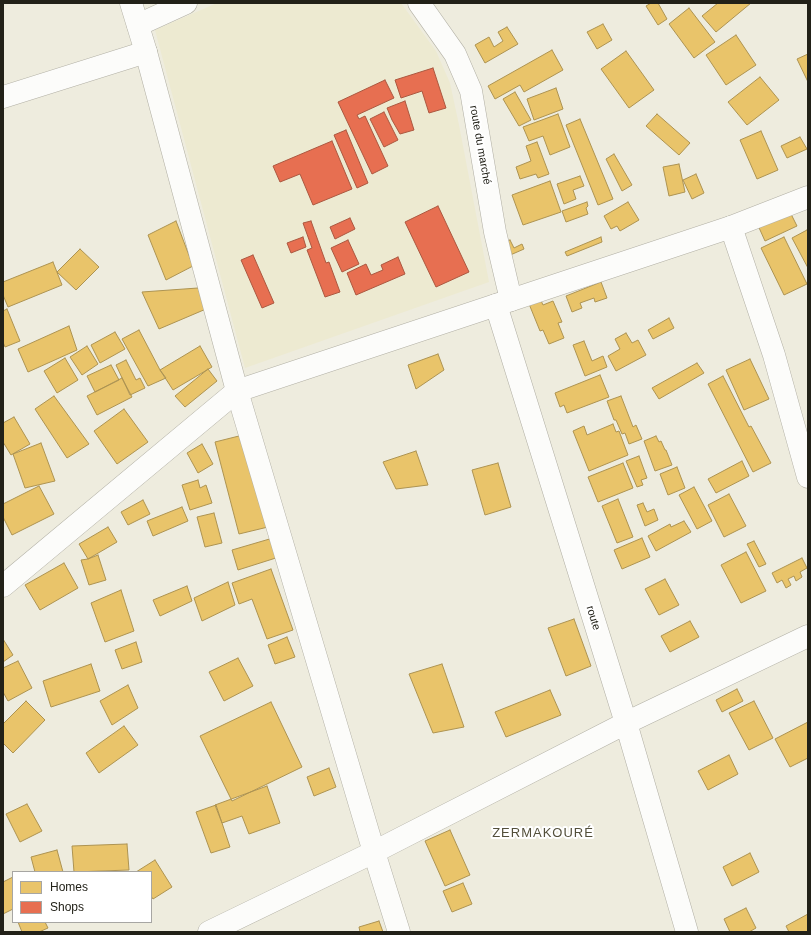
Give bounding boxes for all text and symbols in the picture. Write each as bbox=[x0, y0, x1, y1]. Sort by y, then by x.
street label: route du marché bbox=[467, 104, 493, 186]
street label: route bbox=[583, 604, 603, 632]
district label: ZERMAKOURÉ bbox=[492, 825, 594, 841]
legend bbox=[12, 871, 152, 923]
text: Homes bbox=[50, 880, 88, 894]
text: Shops bbox=[50, 900, 84, 914]

